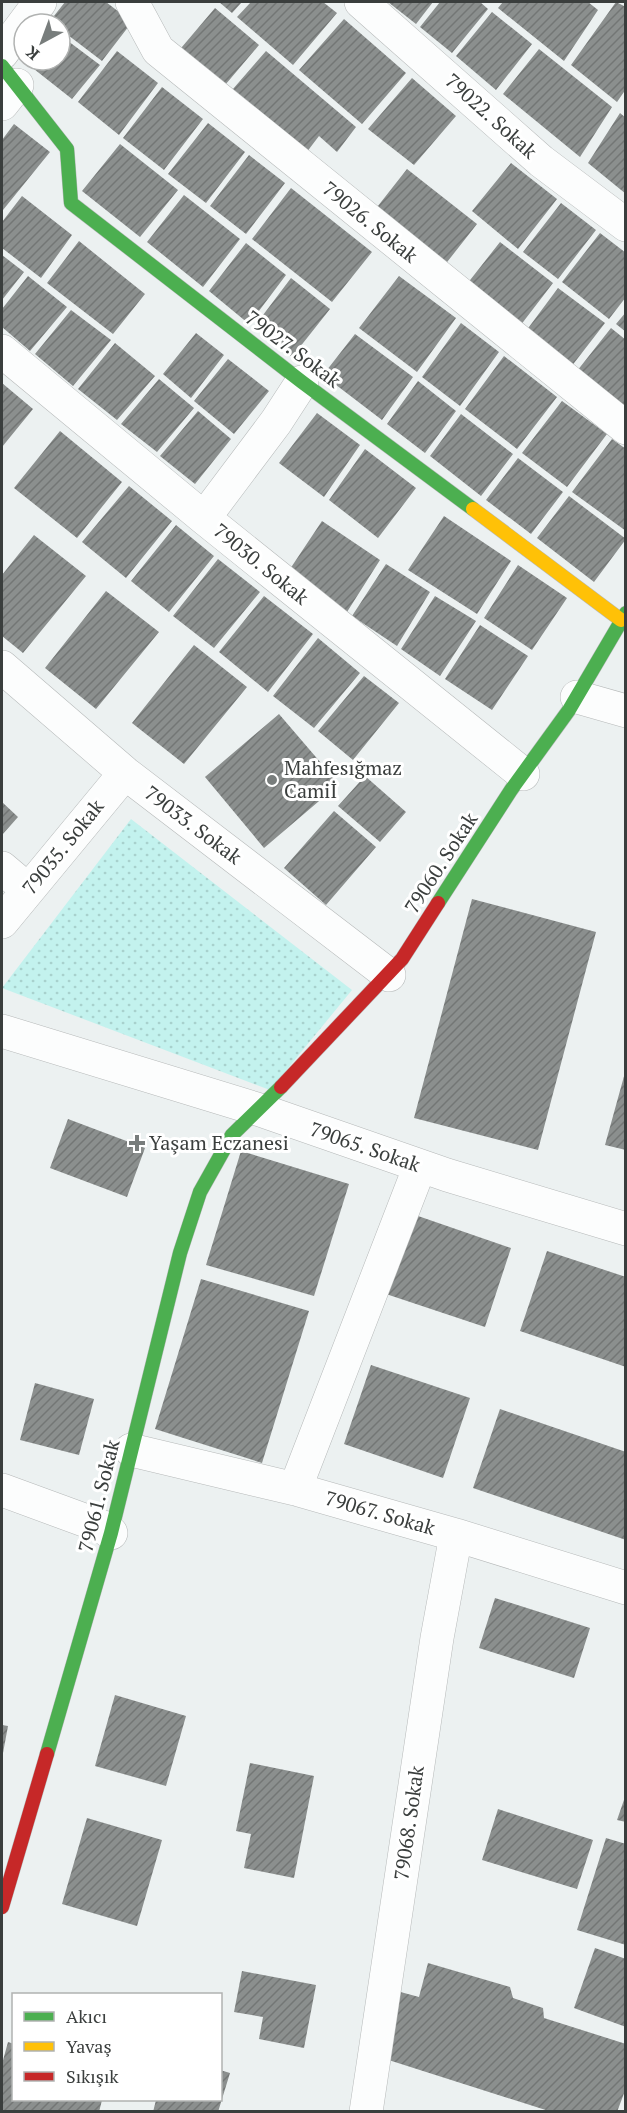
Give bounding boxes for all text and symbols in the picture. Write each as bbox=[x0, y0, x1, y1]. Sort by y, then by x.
north arrow bbox=[12, 12, 72, 72]
text: K bbox=[20, 41, 44, 65]
street label: 79022. Sokak bbox=[439, 67, 544, 165]
street label: 79026. Sokak bbox=[317, 175, 424, 269]
street label: 79027. Sokak bbox=[240, 304, 347, 394]
street label: 79030. Sokak bbox=[208, 517, 315, 611]
place label: Mahfesığmaz Camiİ bbox=[284, 754, 402, 804]
marker: Mahfesığmaz Camiİ bbox=[265, 773, 279, 787]
street label: 79033. Sokak bbox=[139, 779, 248, 871]
street label: 79035. Sokak bbox=[16, 793, 110, 900]
street label: 79060. Sokak bbox=[398, 806, 484, 919]
street label: 79065. Sokak bbox=[306, 1115, 425, 1178]
place label: Yaşam Eczanesi bbox=[149, 1129, 289, 1156]
marker: Yaşam Eczanesi bbox=[130, 1136, 144, 1150]
street label: 79061. Sokak bbox=[71, 1436, 126, 1555]
street label: 79067. Sokak bbox=[322, 1484, 439, 1541]
street label: 79068. Sokak bbox=[387, 1763, 430, 1882]
legend bbox=[12, 1993, 222, 2101]
text: Akıcı bbox=[66, 2004, 107, 2028]
text: Yavaş bbox=[66, 2034, 112, 2058]
text: Sıkışık bbox=[66, 2064, 119, 2088]

